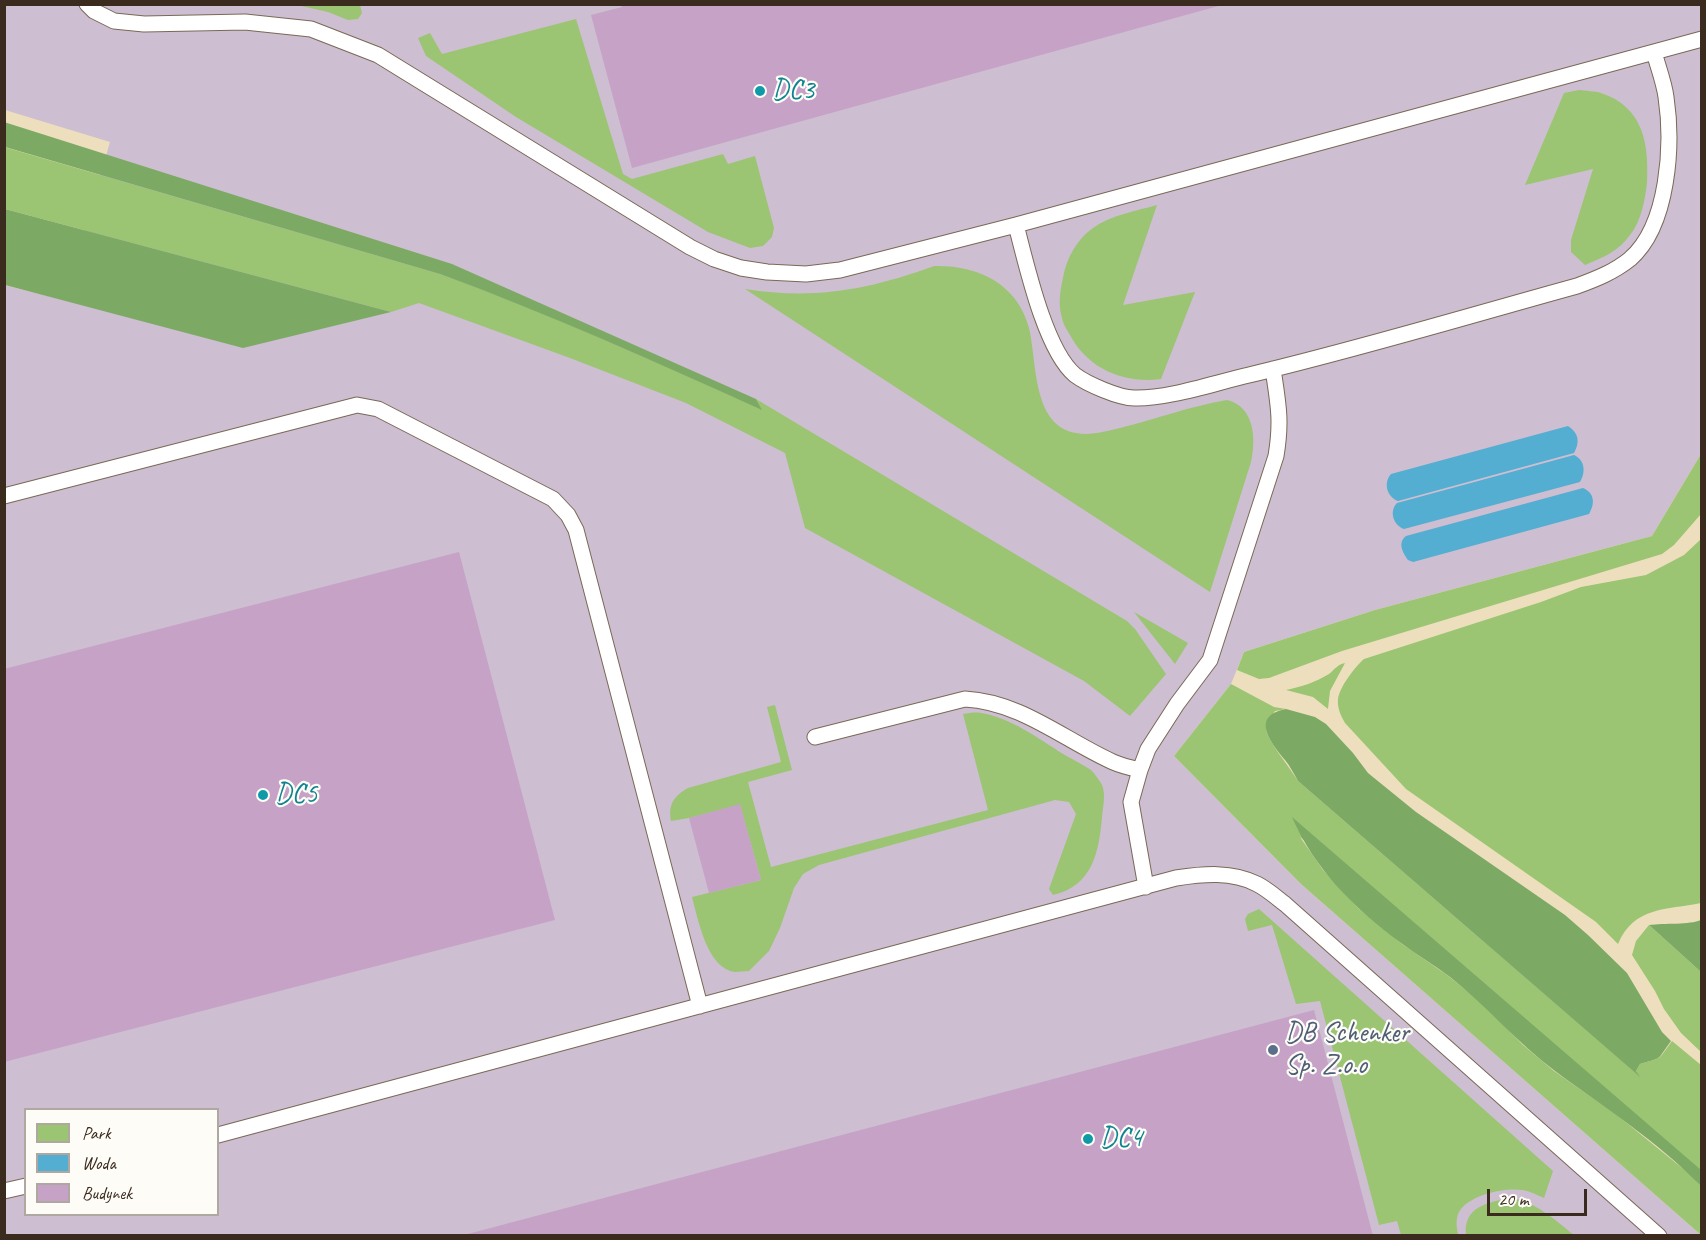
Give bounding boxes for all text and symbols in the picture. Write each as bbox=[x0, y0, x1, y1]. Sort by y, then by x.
place label: DC3 bbox=[772, 74, 814, 108]
marker: DC3 bbox=[753, 84, 767, 98]
place label: DC5 bbox=[275, 778, 317, 812]
marker: DC5 bbox=[256, 788, 270, 802]
place label: DB Schenker Sp. Z.o.o bbox=[1285, 1017, 1409, 1083]
marker: DB Schenker Sp. Z.o.o bbox=[1266, 1043, 1280, 1057]
legend bbox=[24, 1108, 219, 1216]
text: Park bbox=[82, 1122, 111, 1144]
place label: DC4 bbox=[1100, 1122, 1142, 1156]
marker: DC4 bbox=[1081, 1132, 1095, 1146]
text: Woda bbox=[82, 1152, 116, 1174]
scale bar bbox=[1490, 1177, 1590, 1215]
text: Budynek bbox=[82, 1182, 132, 1204]
text: 20 m bbox=[1498, 1188, 1529, 1210]

